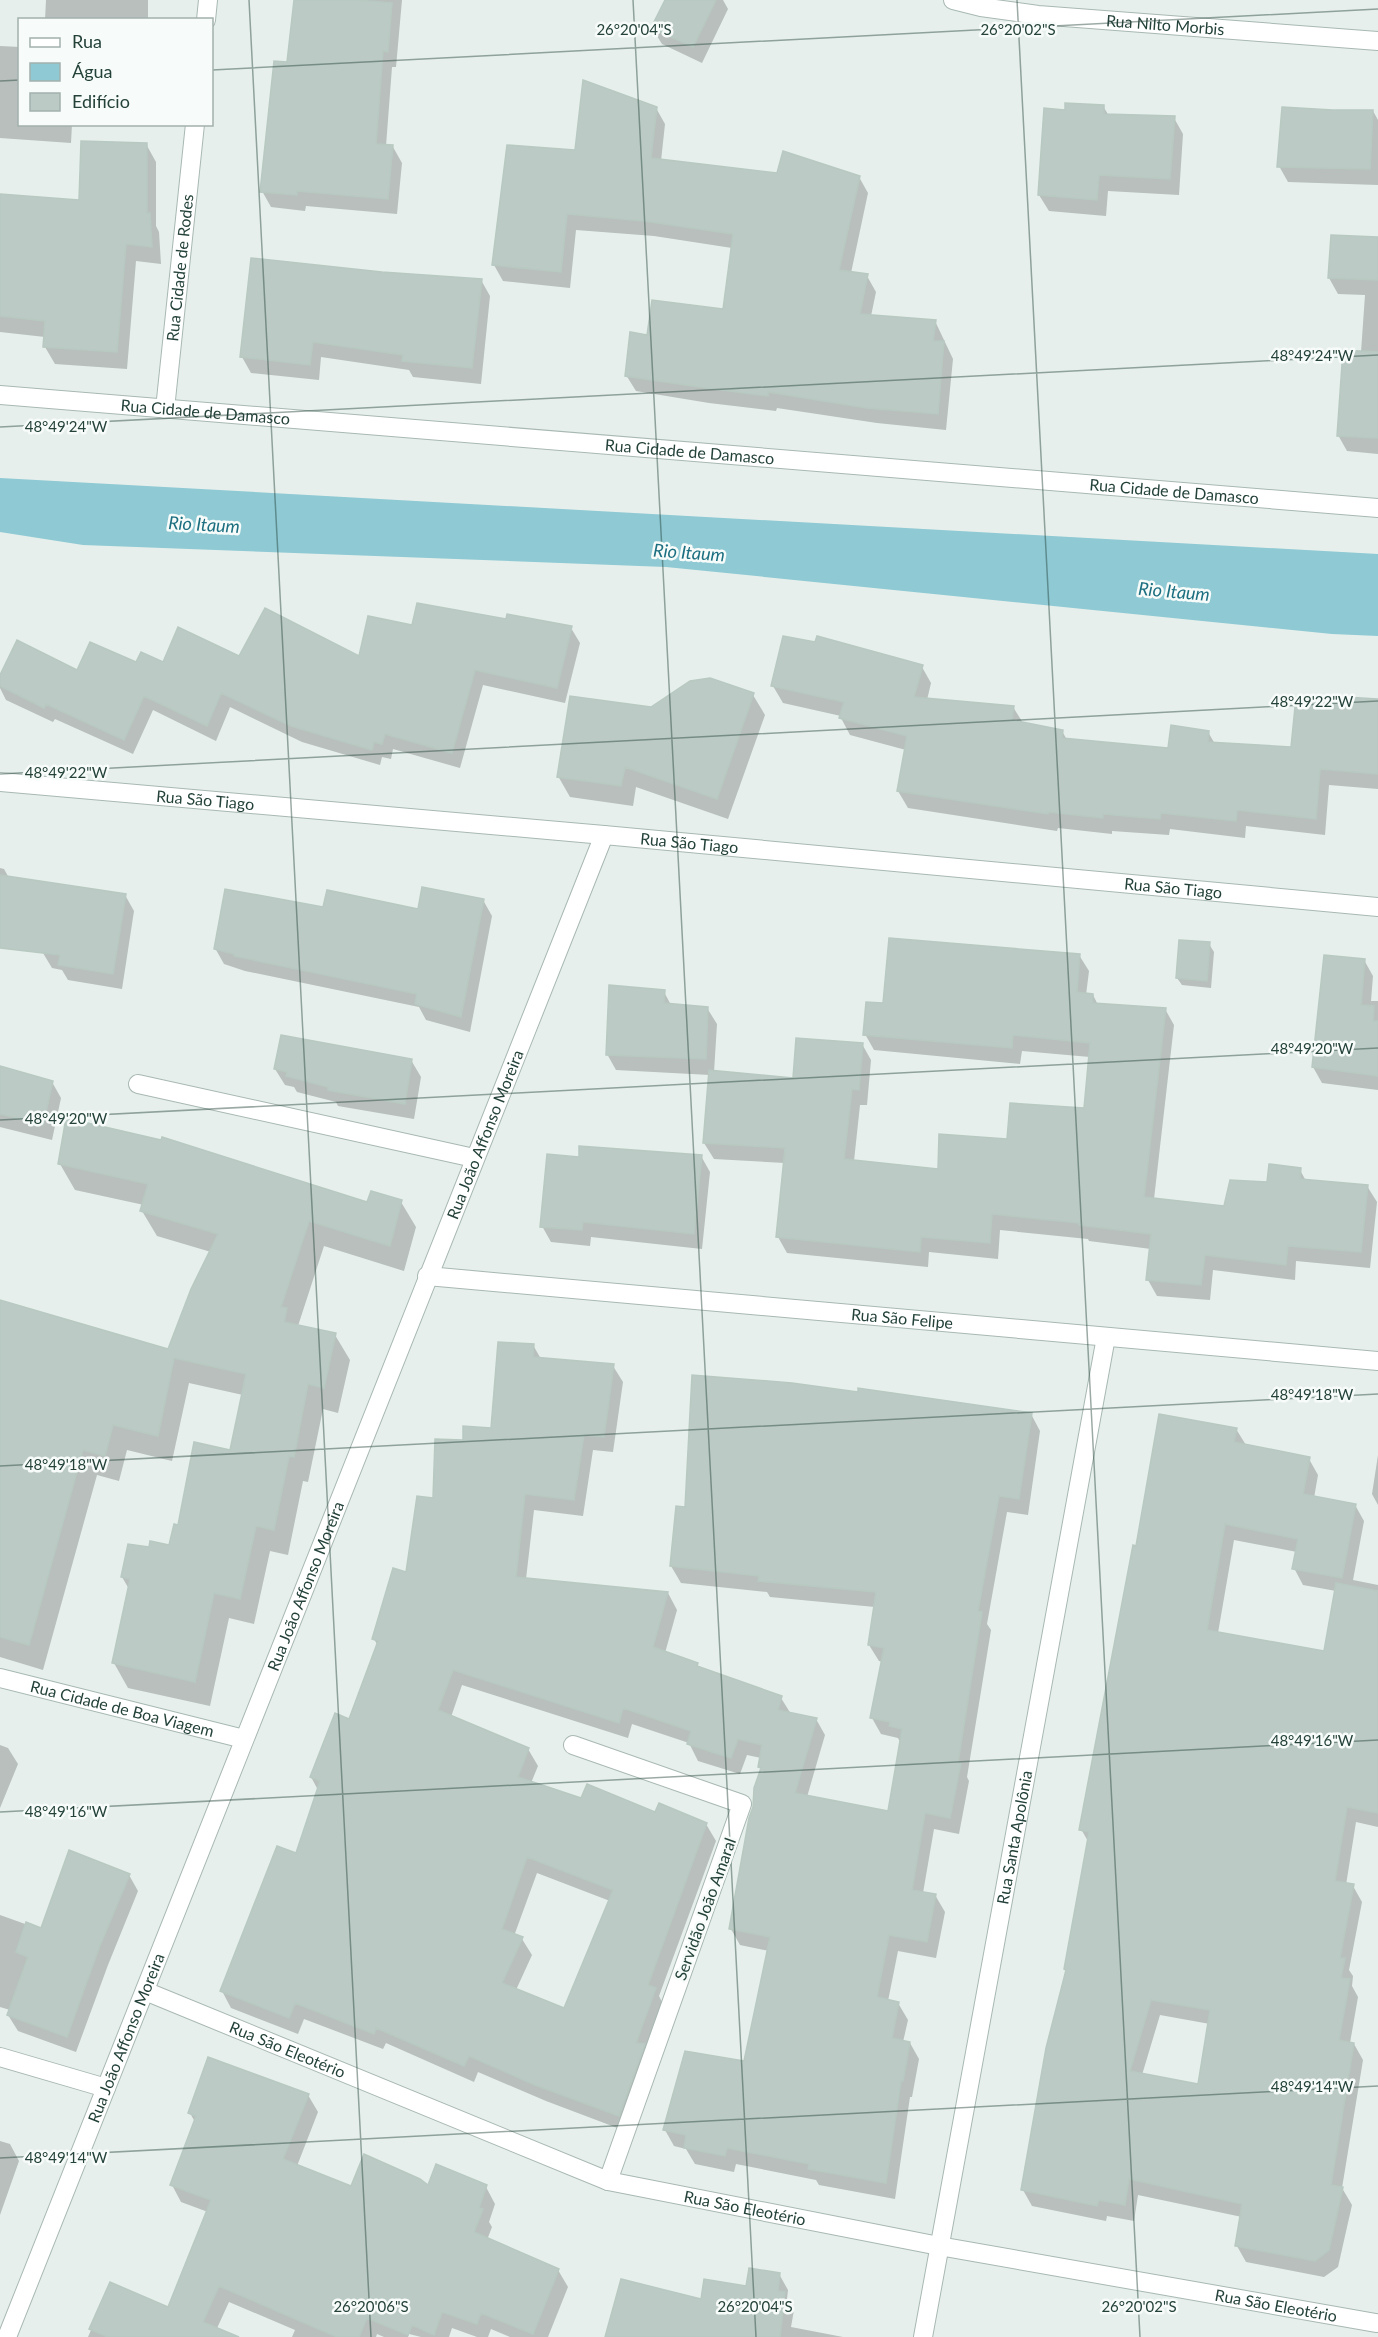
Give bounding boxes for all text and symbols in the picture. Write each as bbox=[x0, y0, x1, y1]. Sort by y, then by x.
street label: Rua Nilto Morbis bbox=[1105, 10, 1225, 38]
legend bbox=[18, 18, 213, 126]
text: 26°20'04"S bbox=[596, 20, 672, 38]
text: 26°20'02"S bbox=[980, 20, 1056, 38]
text: Rua bbox=[72, 30, 102, 52]
text: Água bbox=[72, 60, 113, 82]
text: Edifício bbox=[72, 90, 130, 112]
street label: Rua Cidade de Rodes bbox=[162, 193, 197, 342]
text: 48°49'24"W bbox=[1271, 346, 1354, 364]
street label: Rua Cidade de Damasco bbox=[120, 395, 291, 428]
text: 48°49'24"W bbox=[25, 417, 108, 435]
street label: Rua Cidade de Damasco bbox=[604, 435, 775, 467]
street label: Rua Cidade de Damasco bbox=[1089, 474, 1259, 507]
water label: Rio Itaum bbox=[168, 511, 240, 537]
water label: Rio Itaum bbox=[653, 539, 726, 565]
water label: Rio Itaum bbox=[1137, 577, 1211, 605]
text: 48°49'22"W bbox=[1271, 692, 1354, 710]
text: 48°49'22"W bbox=[25, 763, 108, 781]
street label: Rua São Tiago bbox=[155, 786, 255, 813]
street label: Rua São Tiago bbox=[639, 828, 739, 856]
street label: Rua São Tiago bbox=[1123, 873, 1223, 901]
text: 48°49'20"W bbox=[1271, 1039, 1354, 1057]
street label: Rua João Affonso Moreira bbox=[442, 1047, 527, 1222]
text: 48°49'20"W bbox=[25, 1109, 108, 1127]
street label: Rua São Felipe bbox=[850, 1304, 954, 1332]
text: 48°49'18"W bbox=[1271, 1385, 1354, 1403]
text: 48°49'18"W bbox=[25, 1455, 108, 1473]
street label: Rua João Affonso Moreira bbox=[263, 1499, 347, 1673]
street label: Rua Cidade de Boa Viagem bbox=[29, 1676, 216, 1740]
text: 48°49'16"W bbox=[1271, 1731, 1354, 1749]
street label: Rua Santa Apolônia bbox=[992, 1769, 1036, 1906]
text: 48°49'16"W bbox=[25, 1802, 108, 1820]
street label: Servidão João Amaral bbox=[670, 1835, 739, 1983]
street label: Rua João Affonso Moreira bbox=[83, 1950, 168, 2125]
street label: Rua São Eleotério bbox=[227, 2017, 348, 2081]
text: 48°49'14"W bbox=[1271, 2077, 1354, 2095]
text: 48°49'14"W bbox=[25, 2148, 108, 2166]
street label: Rua São Eleotério bbox=[683, 2186, 808, 2229]
street label: Rua São Eleotério bbox=[1214, 2285, 1339, 2325]
text: 26°20'06"S bbox=[333, 2297, 409, 2315]
text: 26°20'04"S bbox=[717, 2297, 793, 2315]
text: 26°20'02"S bbox=[1101, 2297, 1177, 2315]

